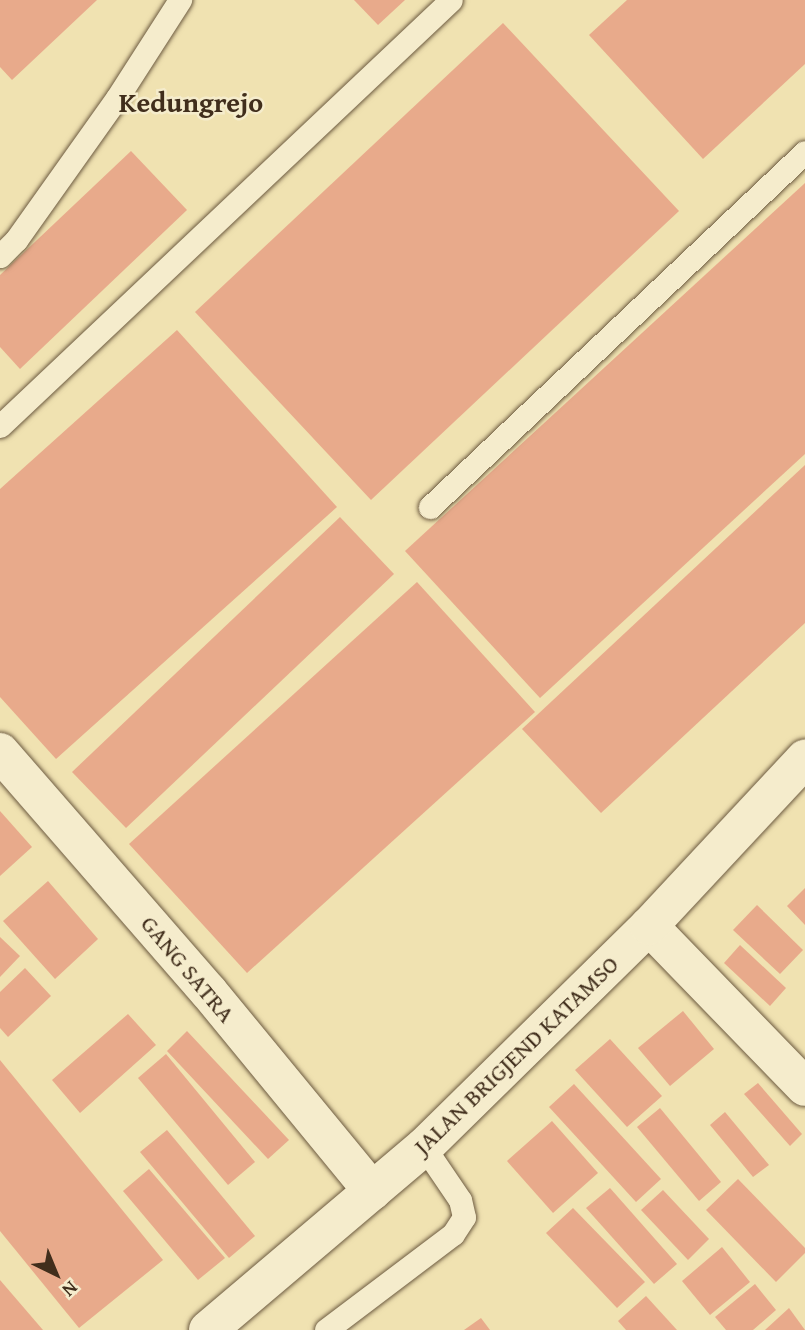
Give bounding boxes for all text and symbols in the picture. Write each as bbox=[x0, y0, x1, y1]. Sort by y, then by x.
district label: Kedungrejo bbox=[119, 85, 263, 119]
street label: GANG SATRA bbox=[135, 910, 241, 1028]
street label: JALAN BRIGJEND KATAMSO bbox=[408, 950, 624, 1160]
north arrow bbox=[21, 1239, 91, 1309]
text: N bbox=[56, 1275, 85, 1304]

